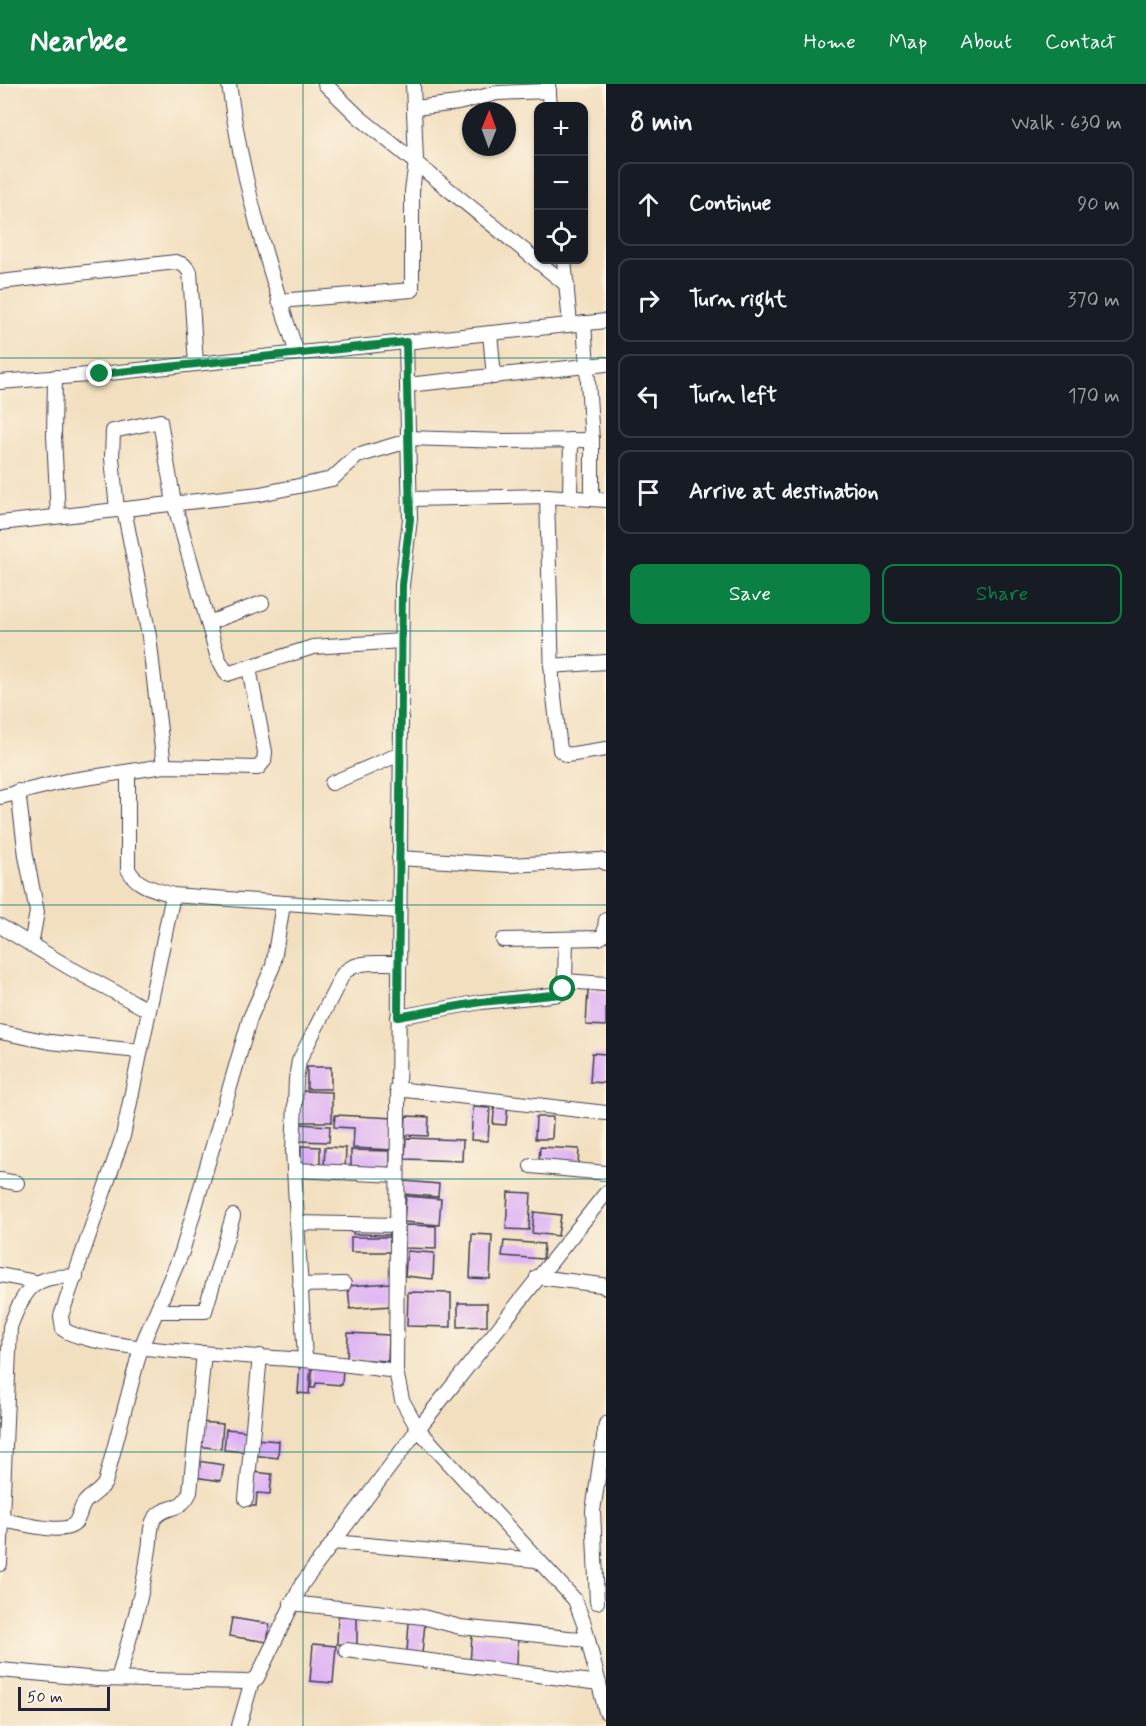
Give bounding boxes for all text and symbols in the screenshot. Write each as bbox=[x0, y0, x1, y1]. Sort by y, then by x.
text: Nearbee bbox=[30, 24, 128, 61]
text: Home bbox=[804, 28, 856, 56]
text: Map bbox=[889, 28, 927, 56]
text: About bbox=[960, 28, 1012, 56]
text: Contact bbox=[1045, 28, 1116, 56]
north arrow bbox=[462, 102, 516, 156]
map controls bbox=[534, 102, 588, 264]
button: + bbox=[534, 102, 588, 156]
text: 8 min bbox=[630, 106, 693, 140]
text: Walk · 630 m bbox=[1011, 110, 1122, 137]
button: − bbox=[534, 156, 588, 210]
icon: ahead bbox=[632, 188, 665, 221]
text: Continue bbox=[689, 190, 771, 218]
text: 90 m bbox=[1077, 191, 1120, 218]
button: locate bbox=[534, 210, 588, 264]
icon: right bbox=[632, 284, 665, 317]
text: Turn right bbox=[689, 286, 787, 314]
text: 370 m bbox=[1068, 287, 1120, 314]
route end bbox=[86, 360, 112, 386]
icon: left bbox=[632, 380, 665, 413]
text: Turn left bbox=[689, 382, 777, 410]
text: 170 m bbox=[1068, 383, 1120, 410]
icon: arrive bbox=[632, 476, 665, 509]
text: Arrive at destination bbox=[689, 478, 879, 506]
button: Save bbox=[630, 564, 870, 624]
button: Share bbox=[882, 564, 1122, 624]
route start bbox=[549, 975, 575, 1001]
scale bar bbox=[18, 1684, 110, 1712]
text: 50 m bbox=[27, 1687, 63, 1708]

